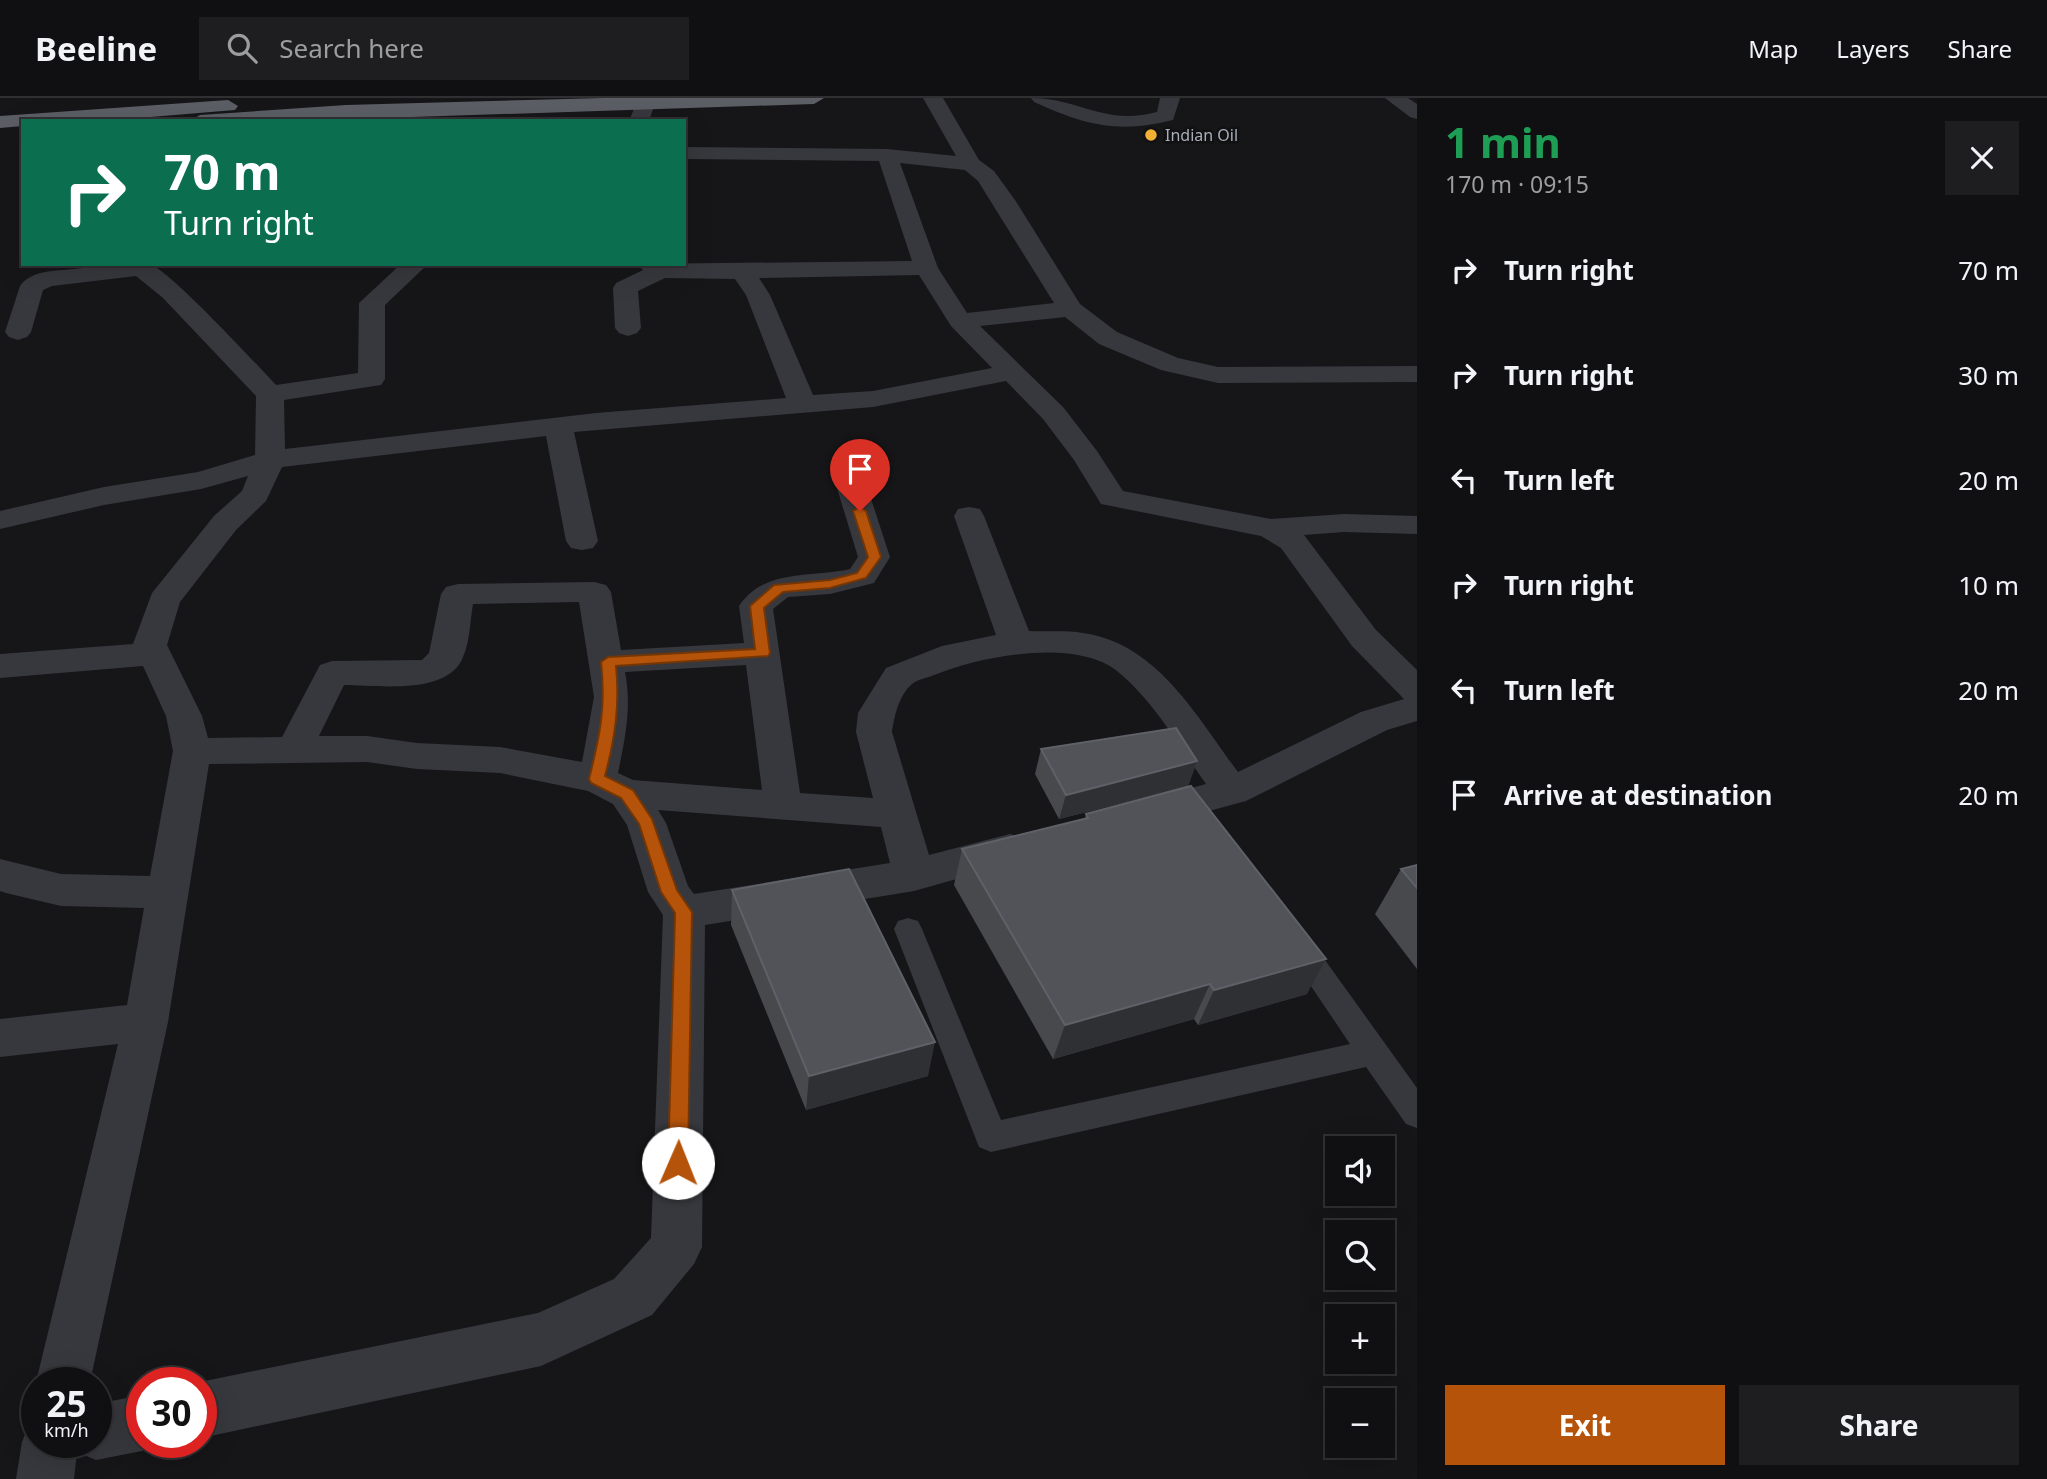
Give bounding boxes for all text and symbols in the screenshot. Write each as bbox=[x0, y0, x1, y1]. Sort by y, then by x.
search box bbox=[199, 17, 689, 80]
text: Beeline bbox=[35, 26, 157, 71]
icon: search bbox=[223, 29, 261, 67]
text: Search here bbox=[279, 30, 424, 66]
text: Map bbox=[1748, 32, 1798, 65]
text: Layers bbox=[1836, 32, 1910, 65]
text: Share bbox=[1948, 32, 2012, 65]
text: 1 min bbox=[1445, 113, 1561, 170]
button: close bbox=[1945, 121, 2019, 195]
place label: Indian Oil bbox=[1165, 124, 1238, 146]
marker: Indian Oil bbox=[1143, 127, 1159, 143]
text: 70 m bbox=[164, 138, 281, 204]
icon: right bbox=[49, 147, 140, 238]
text: 170 m · 09:15 bbox=[1445, 168, 1589, 200]
text: Turn right bbox=[164, 201, 314, 244]
icon: right bbox=[1445, 251, 1483, 289]
text: Turn right bbox=[1504, 252, 1634, 288]
text: 70 m bbox=[1958, 252, 2019, 288]
icon: right bbox=[1445, 356, 1483, 394]
text: Turn right bbox=[1504, 357, 1634, 393]
text: 30 m bbox=[1958, 357, 2019, 393]
pin bbox=[830, 439, 890, 511]
icon: arrive bbox=[841, 450, 879, 488]
icon: left bbox=[1445, 461, 1483, 499]
text: Turn left bbox=[1504, 462, 1615, 498]
text: 20 m bbox=[1958, 462, 2019, 498]
icon: right bbox=[1445, 566, 1483, 604]
text: Turn right bbox=[1504, 567, 1634, 603]
text: 10 m bbox=[1958, 567, 2019, 603]
icon: left bbox=[1445, 671, 1483, 709]
text: Turn left bbox=[1504, 672, 1615, 708]
text: 20 m bbox=[1958, 672, 2019, 708]
icon: arrive bbox=[1445, 776, 1483, 814]
text: Arrive at destination bbox=[1504, 777, 1773, 813]
text: 20 m bbox=[1958, 777, 2019, 813]
position arrow bbox=[641, 1126, 715, 1200]
map controls bbox=[1325, 1136, 1395, 1458]
button: sound bbox=[1325, 1136, 1395, 1206]
button: search bbox=[1325, 1220, 1395, 1290]
button: + bbox=[1325, 1304, 1395, 1374]
speed limit sign: 30 bbox=[126, 1367, 217, 1458]
text: 25 bbox=[46, 1380, 87, 1427]
button: Exit bbox=[1445, 1385, 1725, 1465]
button: Share bbox=[1739, 1385, 2019, 1465]
button: − bbox=[1325, 1388, 1395, 1458]
text: km/h bbox=[44, 1418, 89, 1442]

